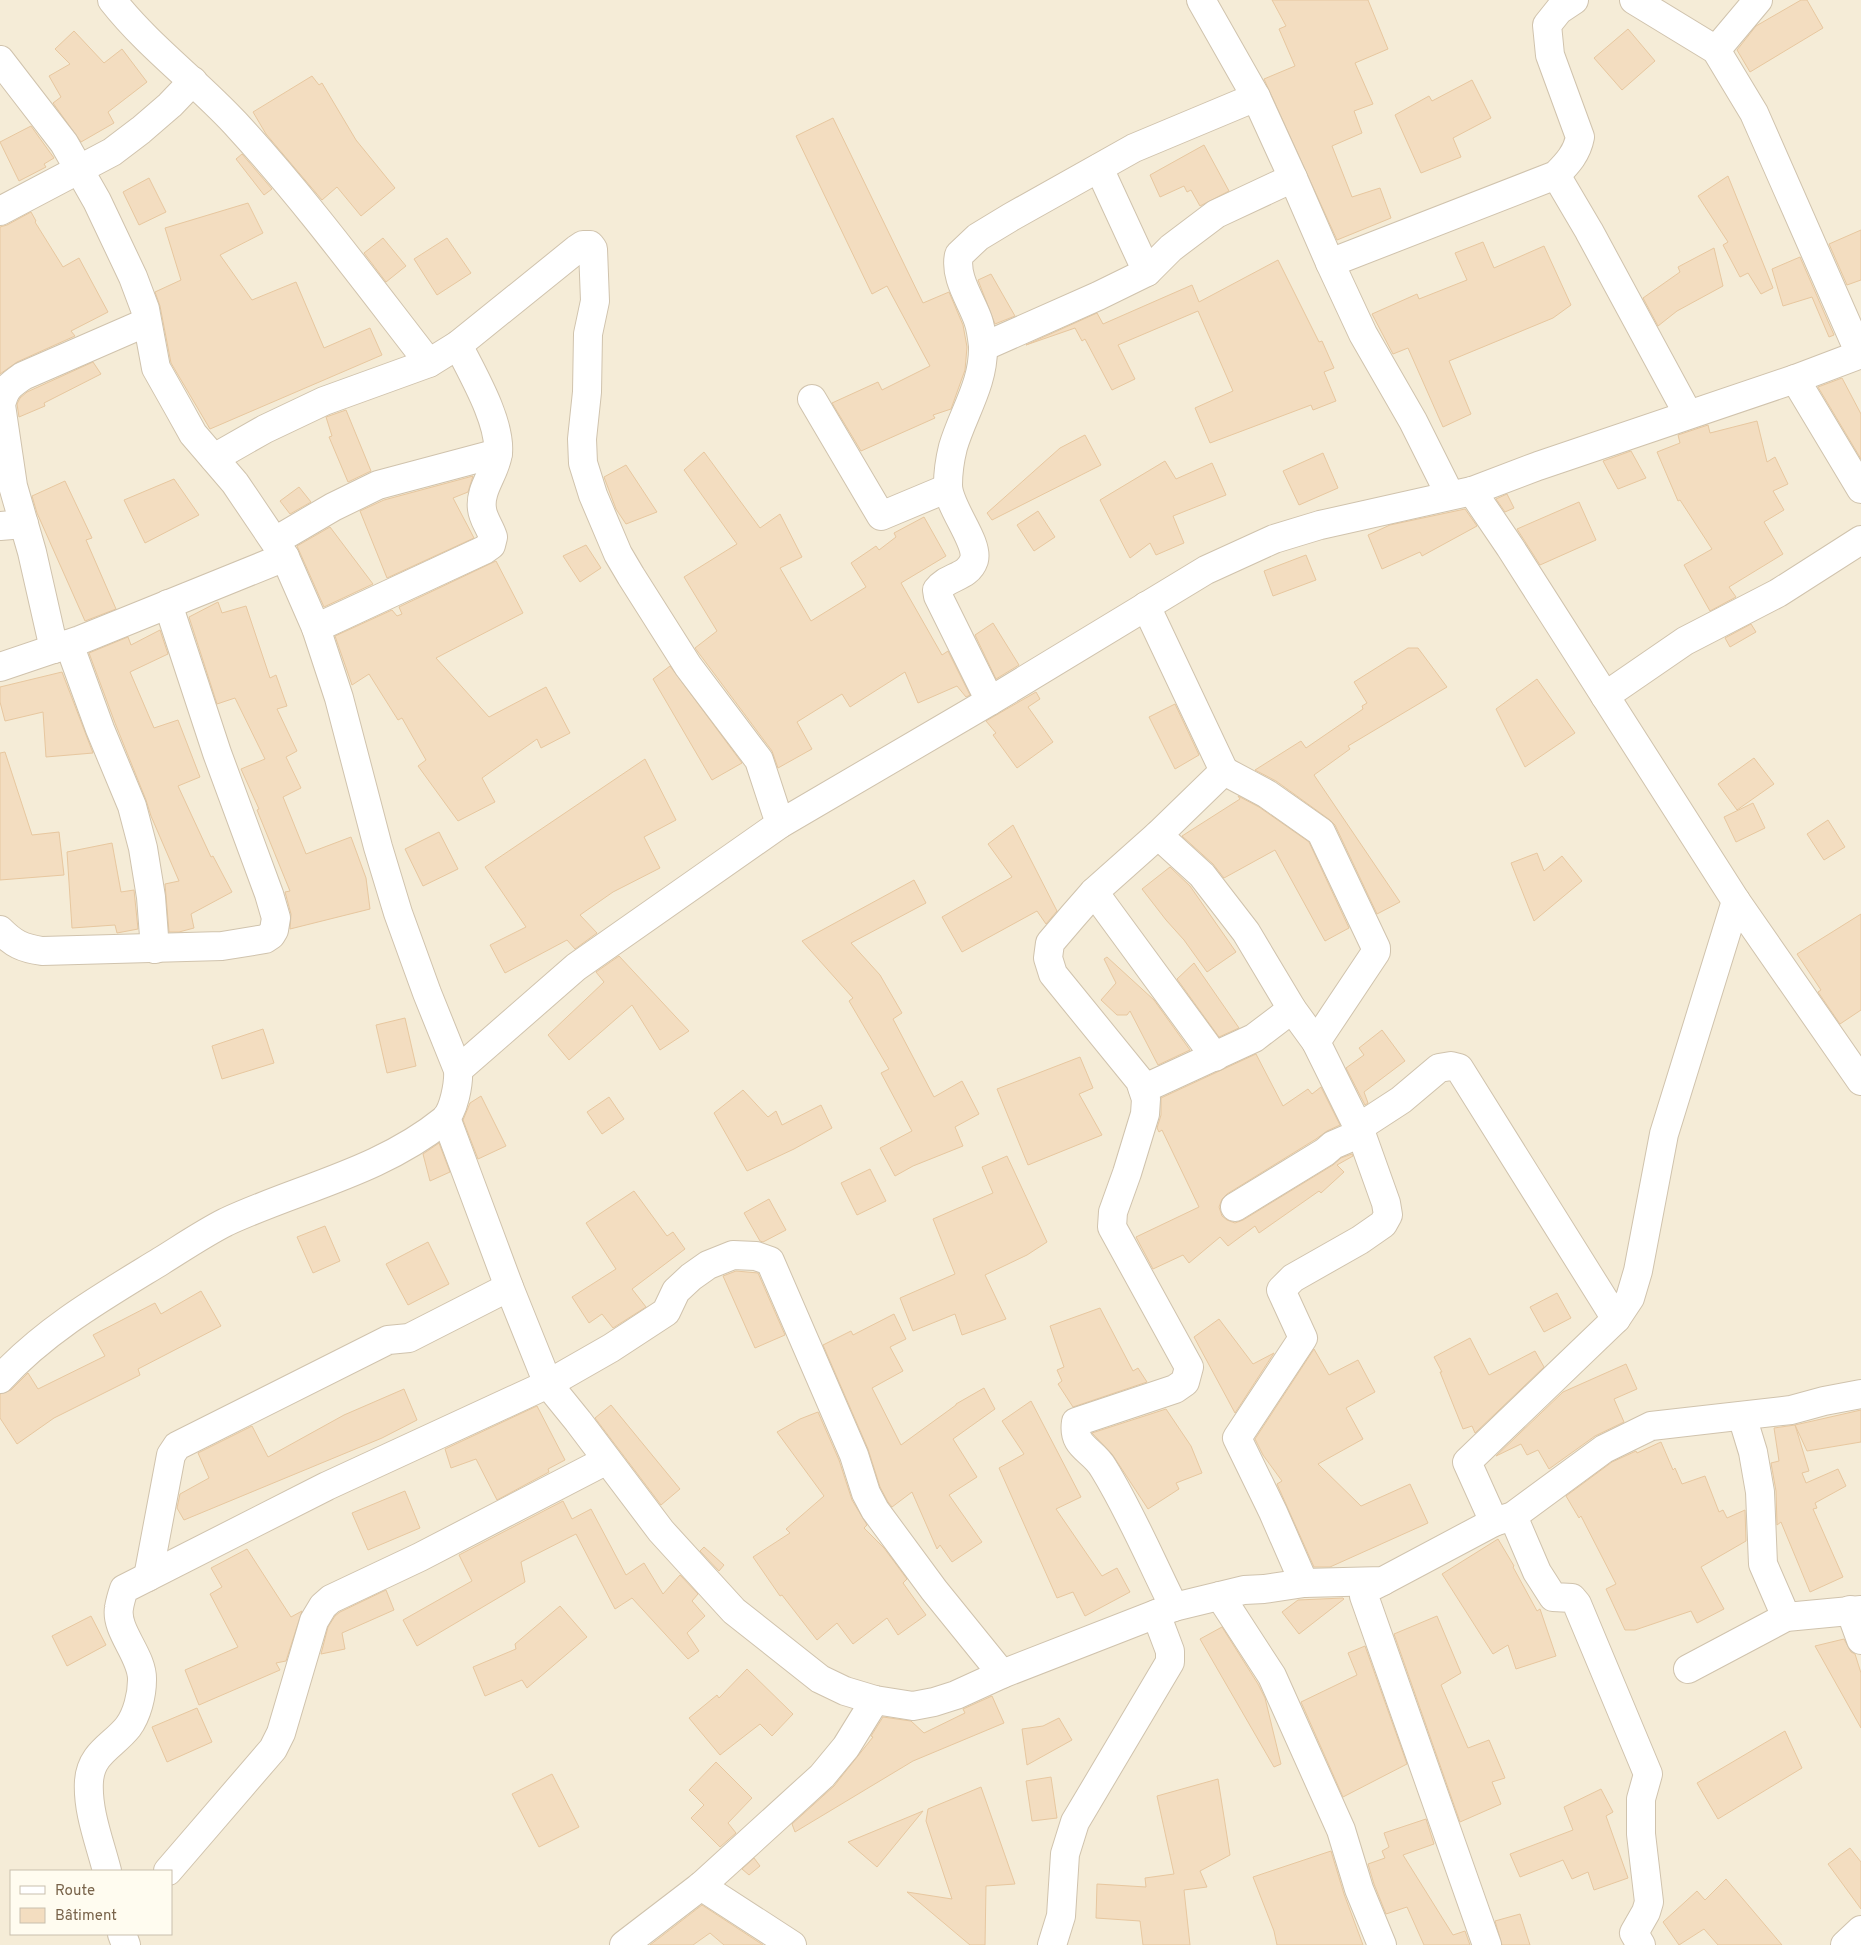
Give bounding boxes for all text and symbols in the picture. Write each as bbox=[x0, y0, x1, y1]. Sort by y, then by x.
legend bbox=[10, 1870, 172, 1935]
text: Route bbox=[55, 1882, 95, 1901]
text: Bâtiment bbox=[55, 1907, 117, 1926]

